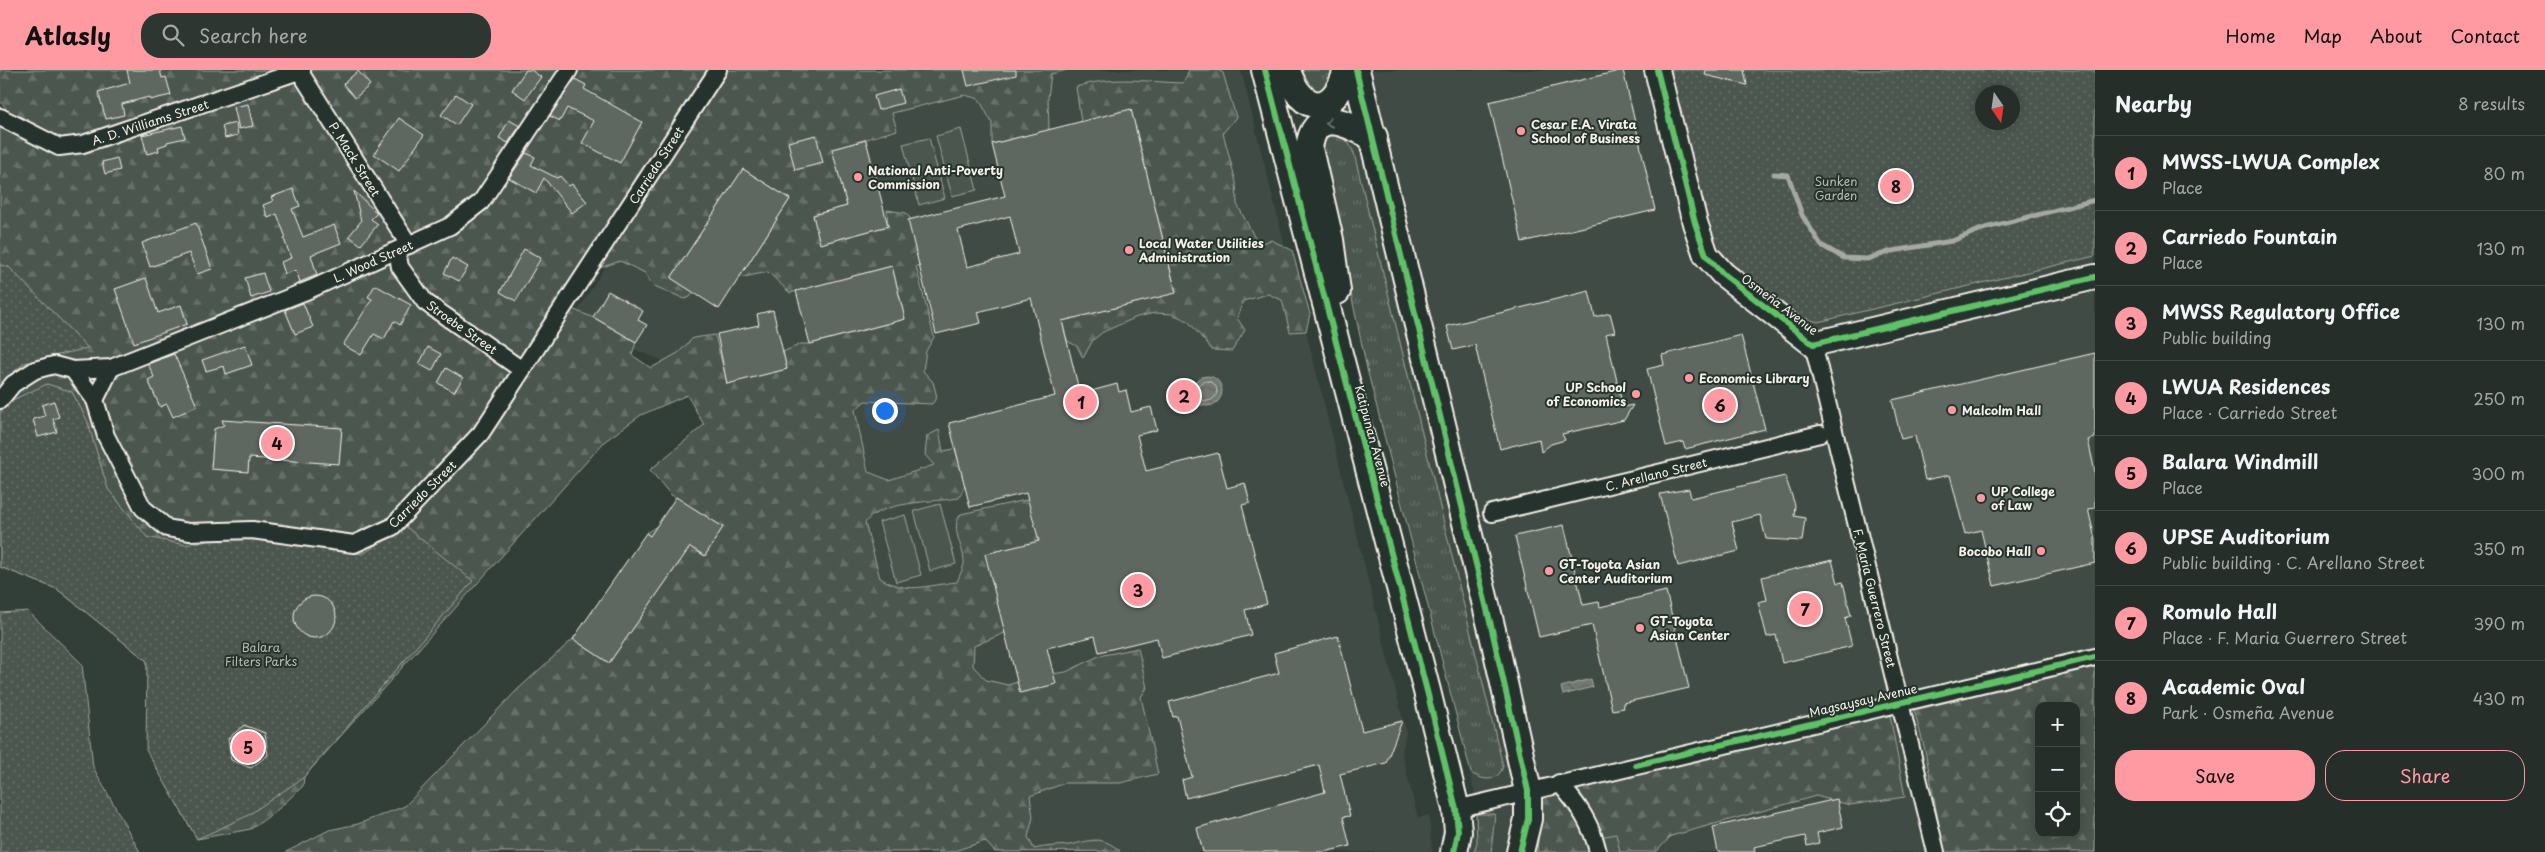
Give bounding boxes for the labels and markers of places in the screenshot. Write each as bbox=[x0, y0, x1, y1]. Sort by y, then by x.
place label: Cesar E.A. Virata School of Business bbox=[1531, 115, 1640, 147]
marker: Cesar E.A. Virata School of Business bbox=[1515, 125, 1527, 137]
place label: National Anti-Poverty Commission bbox=[868, 161, 1003, 193]
pin: 8 bbox=[1880, 167, 1912, 205]
marker: National Anti-Poverty Commission bbox=[852, 171, 864, 183]
place label: Local Water Utilities Administration bbox=[1138, 234, 1264, 266]
marker: Local Water Utilities Administration bbox=[1123, 244, 1135, 256]
place label: Economics Library bbox=[1699, 369, 1809, 387]
marker: Economics Library bbox=[1683, 372, 1695, 384]
pin: 2 bbox=[1168, 377, 1200, 415]
place label: UP School of Economics bbox=[1546, 378, 1626, 410]
pin: 1 bbox=[1065, 383, 1097, 421]
pin: 6 bbox=[1704, 386, 1736, 424]
marker: UP School of Economics bbox=[1630, 388, 1642, 400]
place label: Malcolm Hall bbox=[1962, 401, 2041, 419]
marker: Malcolm Hall bbox=[1946, 404, 1958, 416]
pin: 4 bbox=[261, 424, 293, 462]
place label: UP College of Law bbox=[1991, 482, 2055, 514]
marker: UP College of Law bbox=[1975, 492, 1987, 504]
place label: Bocobo Hall bbox=[1959, 542, 2031, 560]
marker: Bocobo Hall bbox=[2035, 545, 2047, 557]
place label: GT-Toyota Asian Center Auditorium bbox=[1559, 555, 1672, 587]
marker: GT-Toyota Asian Center Auditorium bbox=[1543, 565, 1555, 577]
pin: 3 bbox=[1122, 571, 1154, 609]
pin: 7 bbox=[1789, 590, 1821, 628]
place label: GT-Toyota Asian Center bbox=[1649, 612, 1730, 644]
marker: GT-Toyota Asian Center bbox=[1634, 622, 1646, 634]
pin: 5 bbox=[232, 728, 264, 766]

